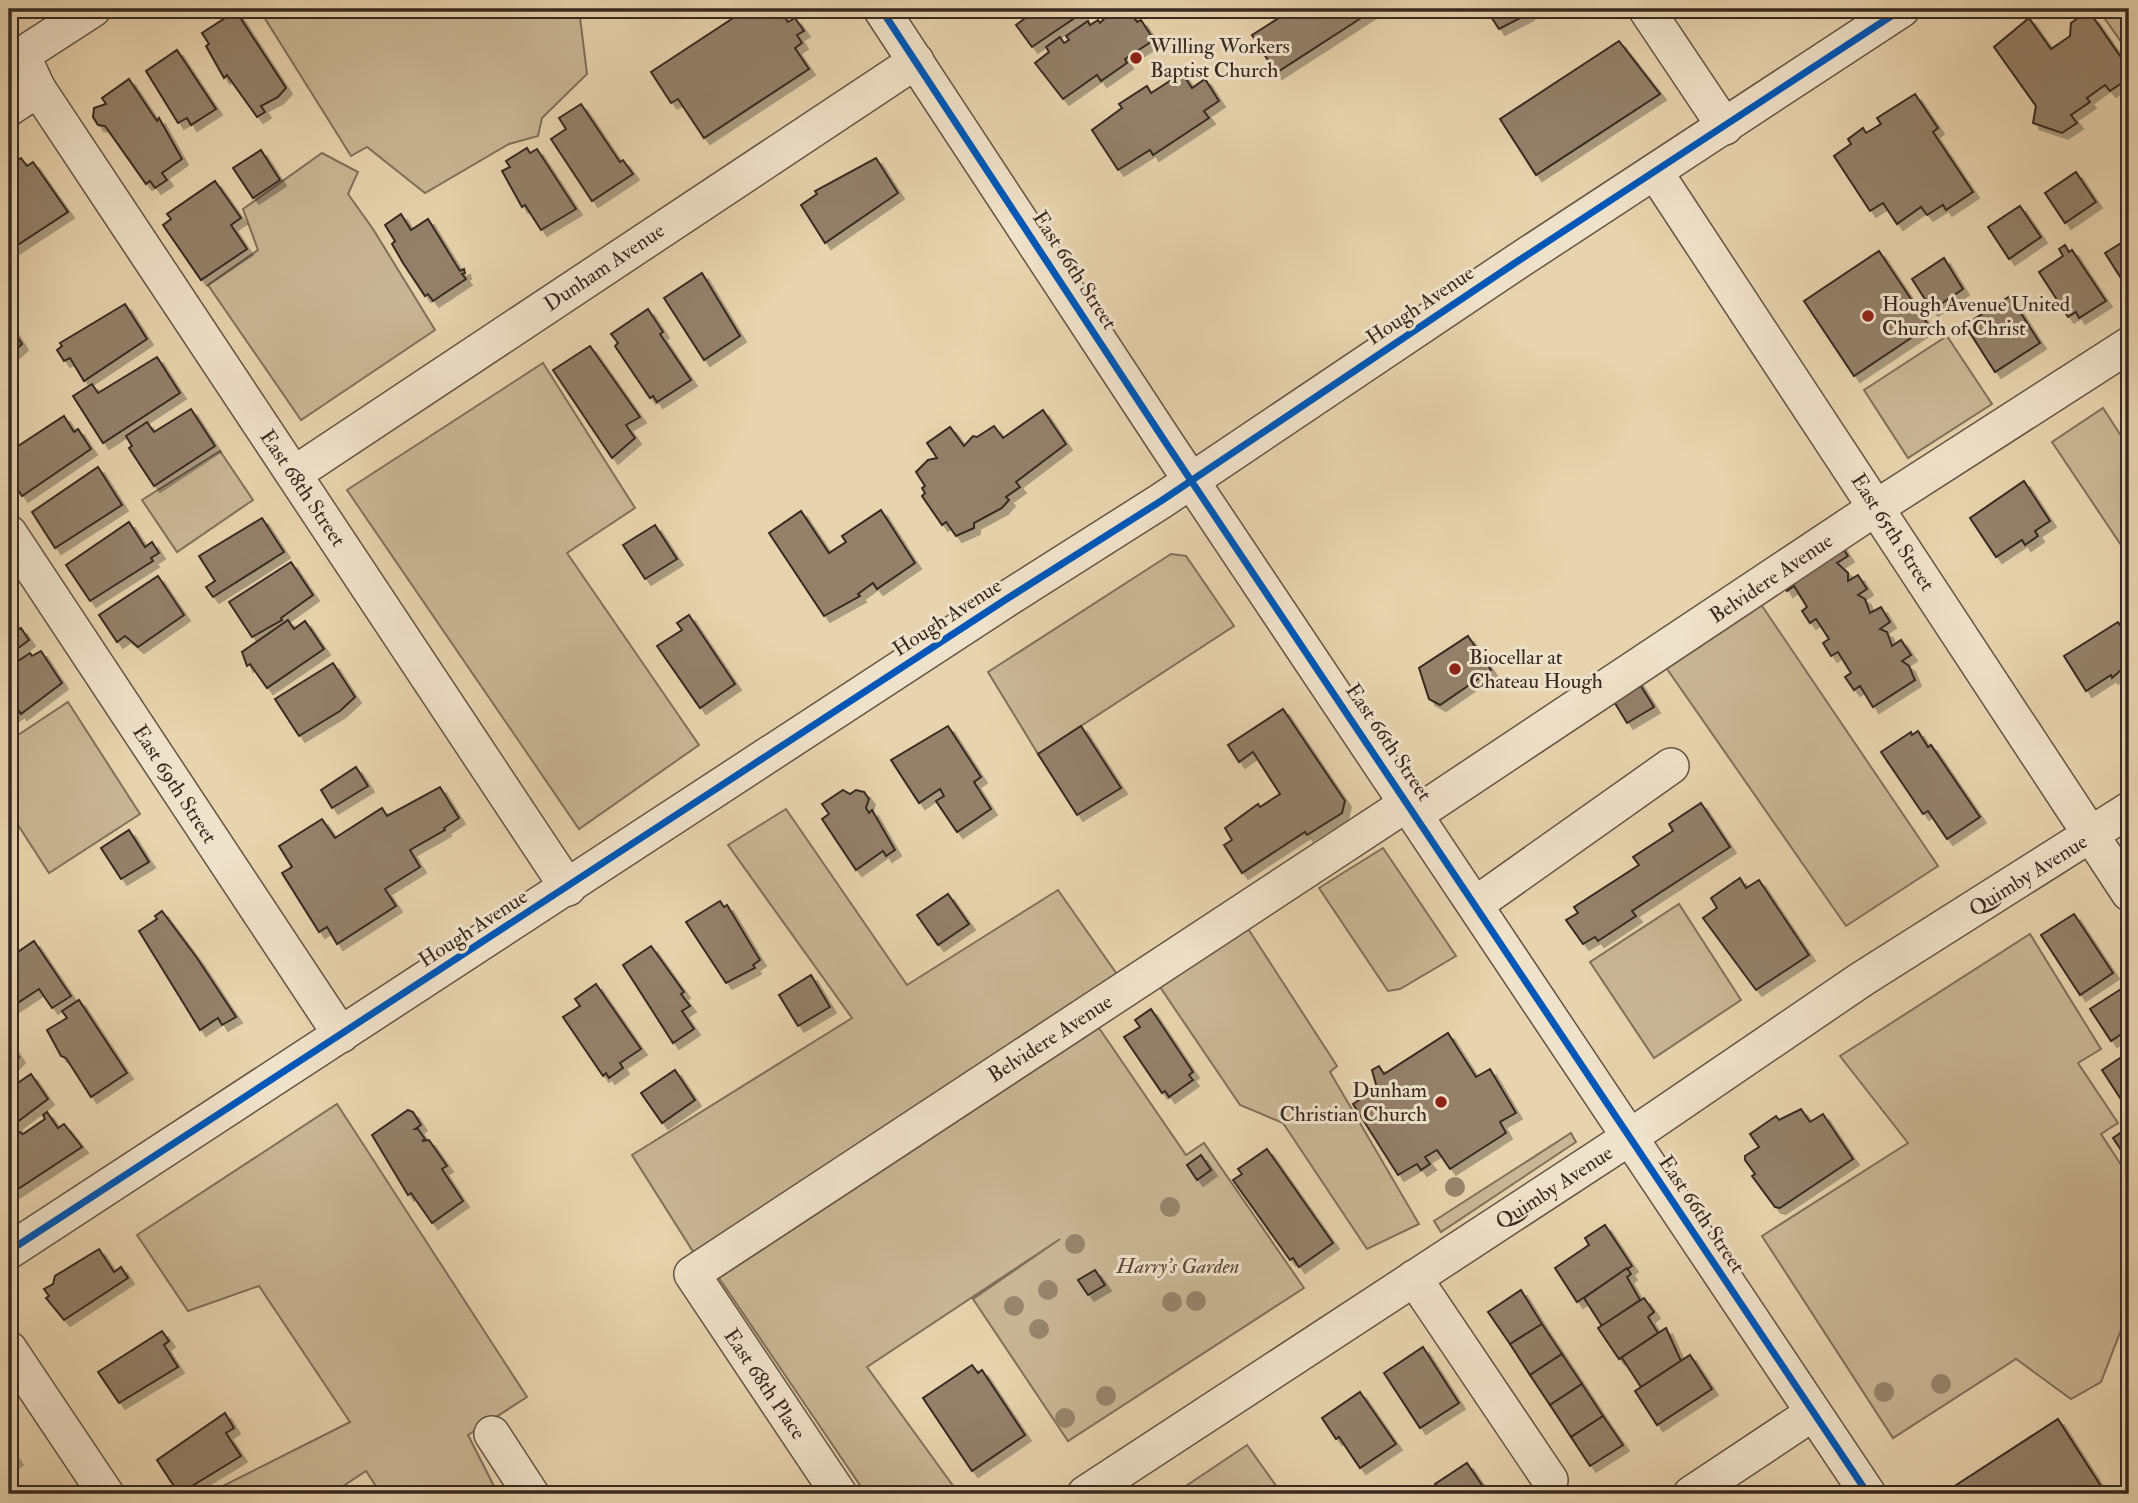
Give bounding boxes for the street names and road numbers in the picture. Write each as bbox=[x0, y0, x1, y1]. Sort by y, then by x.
street label: East 66th Street bbox=[1026, 206, 1123, 335]
street label: Dunham Avenue bbox=[539, 217, 670, 318]
street label: Hough Avenue bbox=[1361, 259, 1480, 351]
street label: East 68th Street bbox=[254, 425, 352, 552]
street label: East 65th Street bbox=[1845, 468, 1941, 596]
street label: Belvidere Avenue bbox=[1704, 527, 1838, 630]
street label: Hough Avenue bbox=[888, 572, 1007, 663]
street label: East 66th Street bbox=[1339, 678, 1438, 806]
street label: East 69th Street bbox=[126, 720, 223, 849]
street label: Quimby Avenue bbox=[1964, 828, 2093, 923]
street label: Hough Avenue bbox=[414, 883, 533, 974]
street label: Belvidere Avenue bbox=[983, 988, 1118, 1089]
street label: Quimby Avenue bbox=[1490, 1139, 1618, 1236]
street label: East 66th Street bbox=[1652, 1150, 1751, 1278]
street label: East 68th Place bbox=[717, 1323, 812, 1445]

